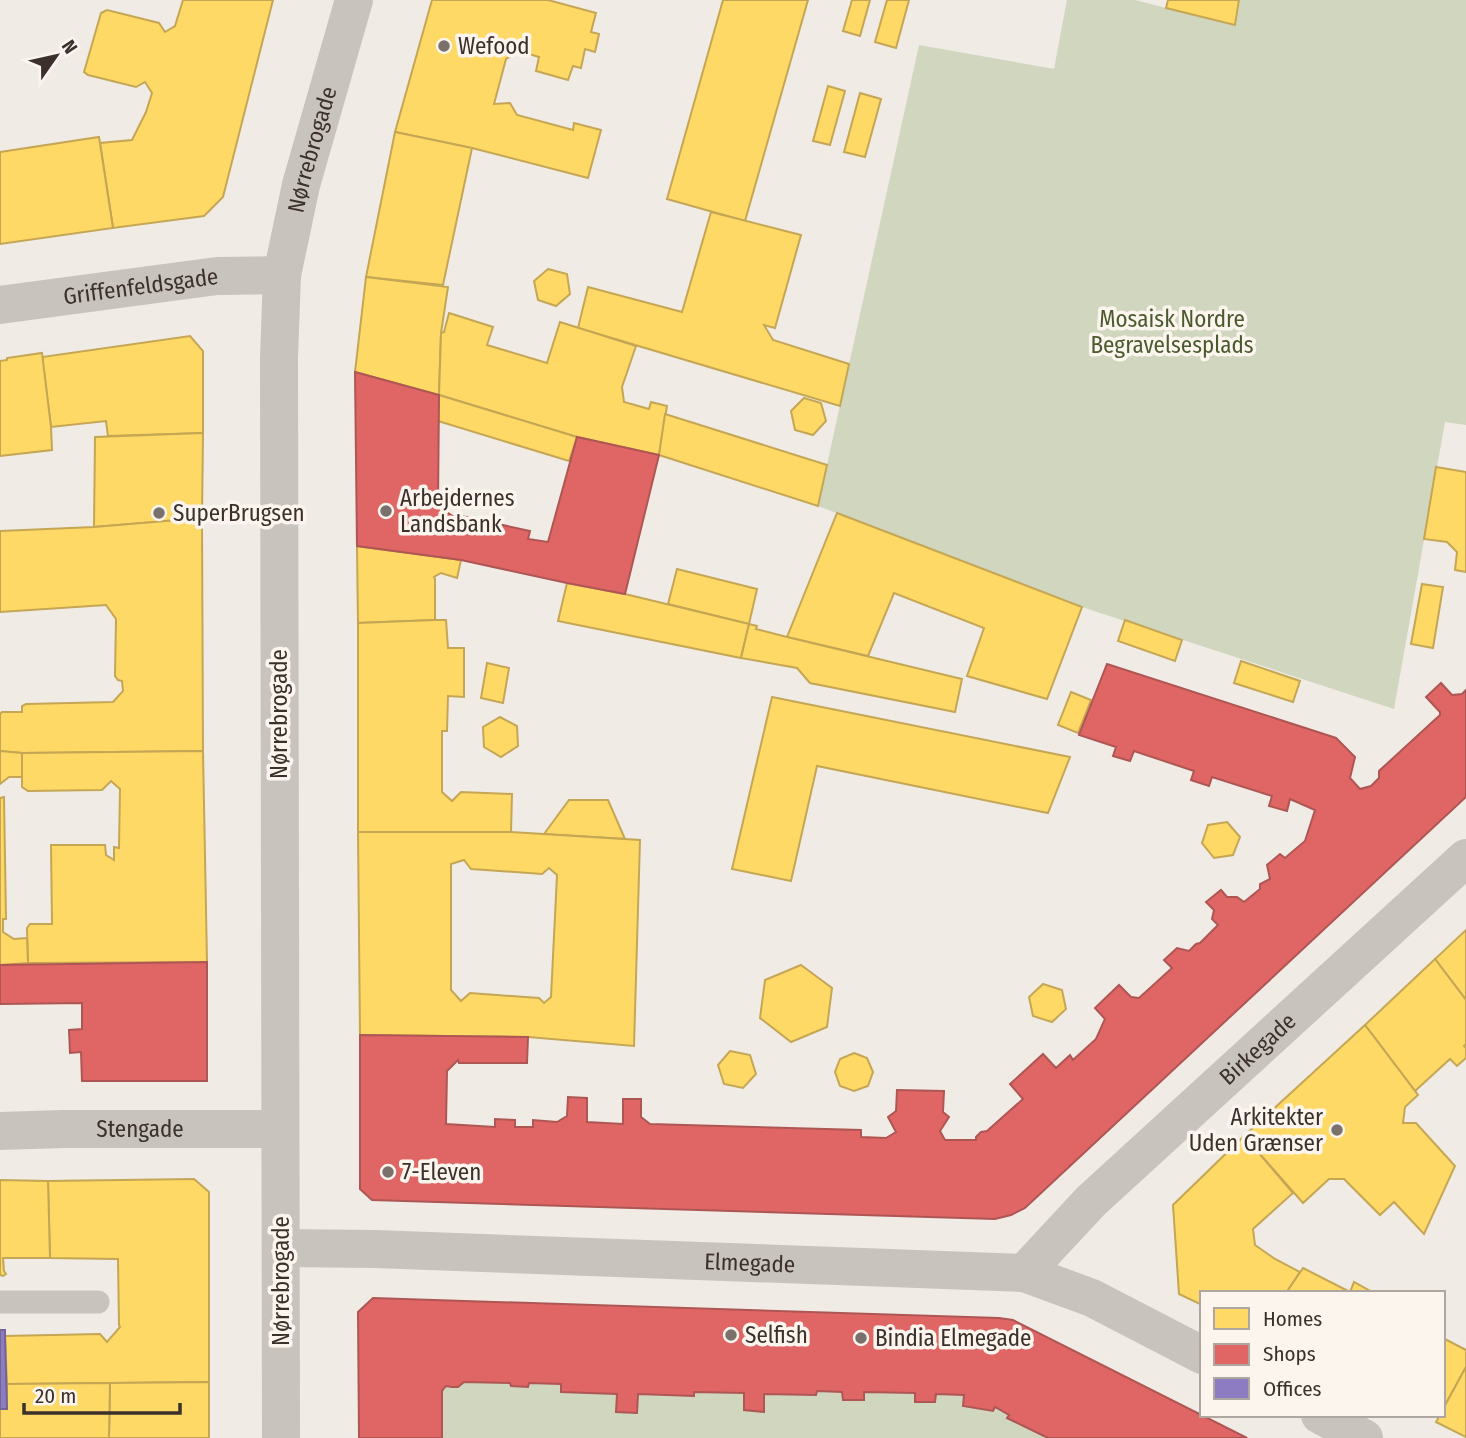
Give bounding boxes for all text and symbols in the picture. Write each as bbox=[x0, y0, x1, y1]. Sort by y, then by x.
north arrow bbox=[21, 21, 91, 91]
place label: Wefood bbox=[458, 32, 530, 60]
text: N bbox=[57, 36, 82, 58]
marker: Wefood bbox=[436, 38, 452, 54]
street label: Nørrebrogade bbox=[282, 83, 343, 215]
street label: Griffenfeldsgade bbox=[62, 262, 220, 310]
park label: Mosaisk Nordre Begravelsesplads bbox=[1090, 305, 1254, 359]
place label: Arbejdernes Landsbank bbox=[400, 484, 515, 538]
place label: SuperBrugsen bbox=[173, 499, 305, 527]
marker: Arbejdernes Landsbank bbox=[378, 503, 394, 519]
marker: SuperBrugsen bbox=[151, 505, 167, 521]
street label: Nørrebrogade bbox=[265, 649, 293, 779]
street label: Birkegade bbox=[1213, 1007, 1302, 1091]
place label: Arkitekter Uden Grænser bbox=[1189, 1103, 1323, 1157]
street label: Stengade bbox=[96, 1115, 184, 1143]
marker: Arkitekter Uden Grænser bbox=[1329, 1122, 1345, 1138]
place label: 7-Eleven bbox=[402, 1158, 481, 1186]
marker: 7-Eleven bbox=[380, 1164, 396, 1180]
street label: Nørrebrogade bbox=[267, 1216, 295, 1346]
street label: Elmegade bbox=[704, 1247, 796, 1279]
legend bbox=[1200, 1291, 1445, 1417]
text: Homes bbox=[1263, 1306, 1322, 1332]
place label: Selfish bbox=[745, 1321, 808, 1349]
place label: Bindia Elmegade bbox=[875, 1324, 1031, 1352]
marker: Selfish bbox=[723, 1327, 739, 1343]
marker: Bindia Elmegade bbox=[853, 1330, 869, 1346]
text: Shops bbox=[1263, 1341, 1316, 1367]
scale bar bbox=[24, 1372, 180, 1416]
text: Offices bbox=[1263, 1376, 1322, 1402]
text: 20 m bbox=[35, 1383, 76, 1409]

